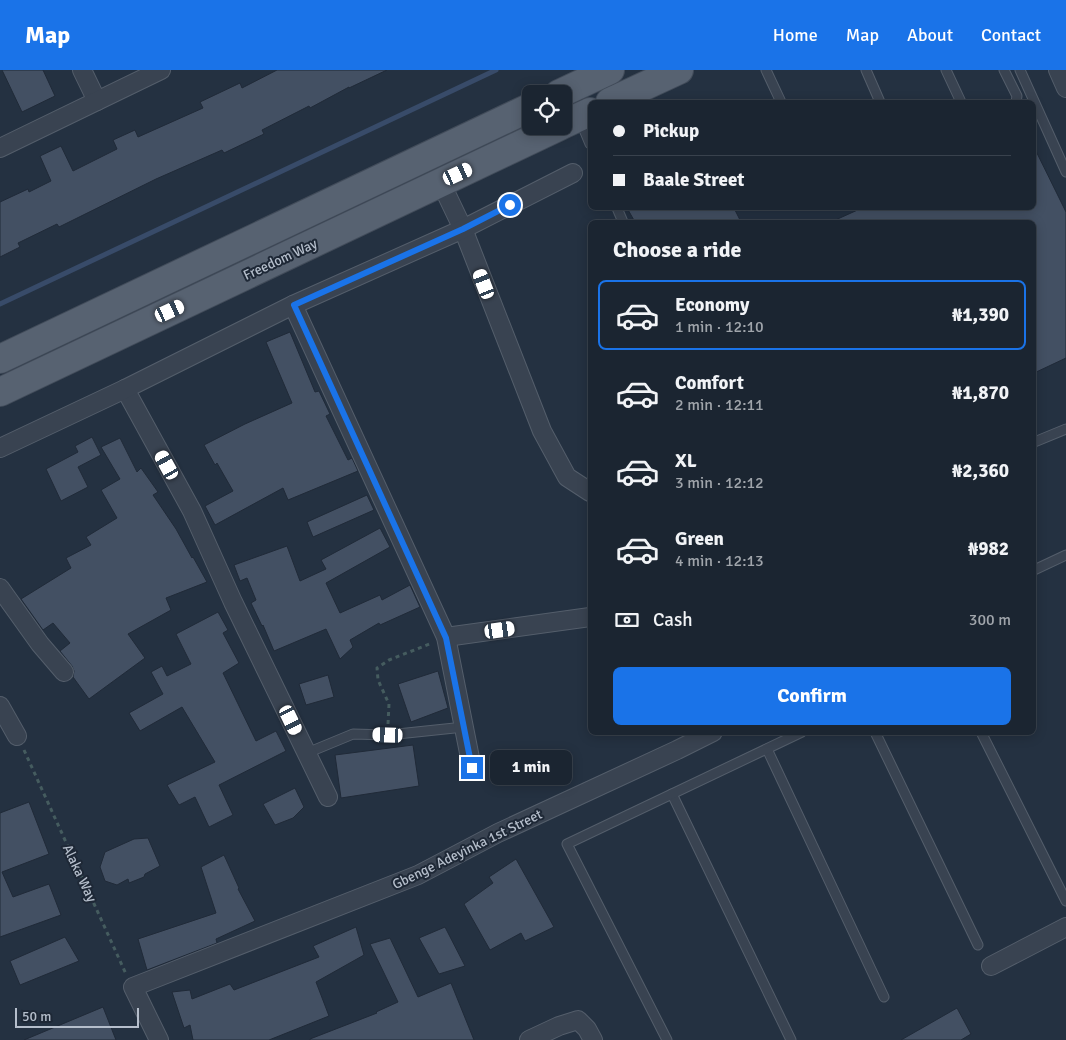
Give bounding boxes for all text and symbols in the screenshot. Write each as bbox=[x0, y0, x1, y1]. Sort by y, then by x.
text: Map bbox=[25, 20, 70, 50]
text: Home bbox=[773, 24, 818, 46]
text: Map bbox=[846, 24, 879, 46]
text: About bbox=[907, 24, 953, 46]
text: Contact bbox=[981, 24, 1041, 46]
map controls bbox=[522, 85, 572, 135]
button: locate bbox=[522, 85, 572, 135]
text: Pickup bbox=[643, 119, 699, 143]
car bbox=[441, 161, 474, 187]
text: Baale Street bbox=[643, 168, 745, 192]
route start bbox=[499, 194, 521, 216]
street label: Freedom Way bbox=[241, 235, 320, 284]
text: Choose a ride bbox=[613, 236, 741, 263]
car bbox=[471, 267, 496, 301]
icon: car bbox=[615, 293, 660, 338]
text: Economy bbox=[675, 293, 749, 317]
car bbox=[153, 298, 186, 324]
text: ₦1,390 bbox=[952, 303, 1009, 327]
text: 1 min · 12:10 bbox=[675, 317, 764, 337]
icon: car bbox=[615, 371, 660, 416]
text: Comfort bbox=[675, 371, 744, 395]
text: ₦1,870 bbox=[952, 381, 1009, 405]
text: 2 min · 12:11 bbox=[675, 395, 764, 415]
car bbox=[153, 448, 180, 482]
icon: car bbox=[615, 449, 660, 494]
text: XL bbox=[675, 449, 697, 473]
text: ₦2,360 bbox=[952, 459, 1009, 483]
text: 3 min · 12:12 bbox=[675, 473, 764, 493]
icon: car bbox=[615, 527, 660, 572]
text: Green bbox=[675, 527, 724, 551]
text: ₦982 bbox=[968, 537, 1009, 561]
text: 4 min · 12:13 bbox=[675, 551, 764, 571]
icon: cash bbox=[613, 606, 641, 634]
text: Cash bbox=[653, 608, 693, 632]
text: 300 m bbox=[969, 610, 1011, 630]
car bbox=[484, 620, 515, 640]
button: Confirm bbox=[613, 667, 1011, 725]
car bbox=[277, 703, 304, 737]
car bbox=[372, 727, 403, 743]
callout: 1 min bbox=[490, 750, 572, 786]
route end bbox=[461, 757, 483, 779]
text: 1 min bbox=[512, 757, 550, 777]
street label: Gbenge Adeyinka 1st Street bbox=[389, 806, 545, 893]
street label: Alaka Way bbox=[59, 842, 100, 905]
scale bar bbox=[15, 1005, 139, 1028]
text: 50 m bbox=[22, 1008, 51, 1025]

